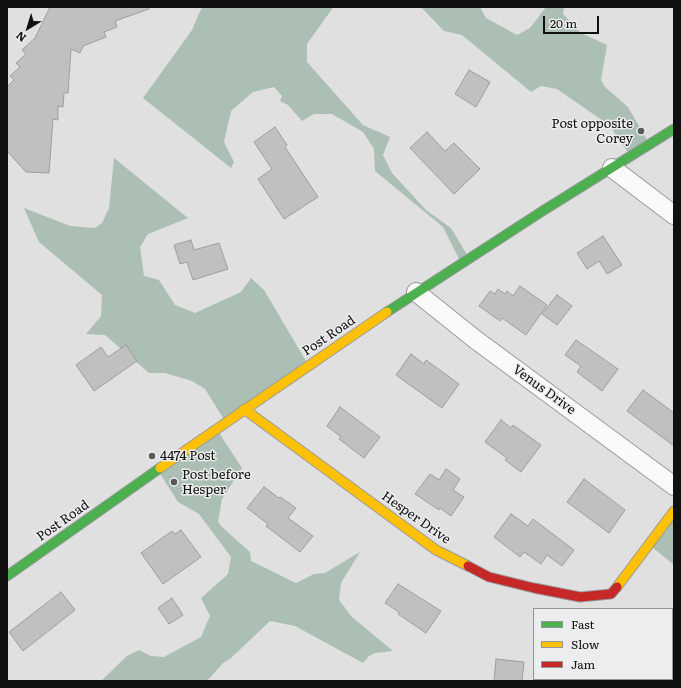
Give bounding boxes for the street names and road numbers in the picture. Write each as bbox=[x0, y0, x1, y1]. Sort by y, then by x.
street label: Post Road bbox=[300, 313, 358, 359]
street label: Venus Drive bbox=[509, 362, 579, 418]
street label: Hesper Drive bbox=[378, 488, 454, 548]
street label: Post Road bbox=[34, 497, 92, 545]

